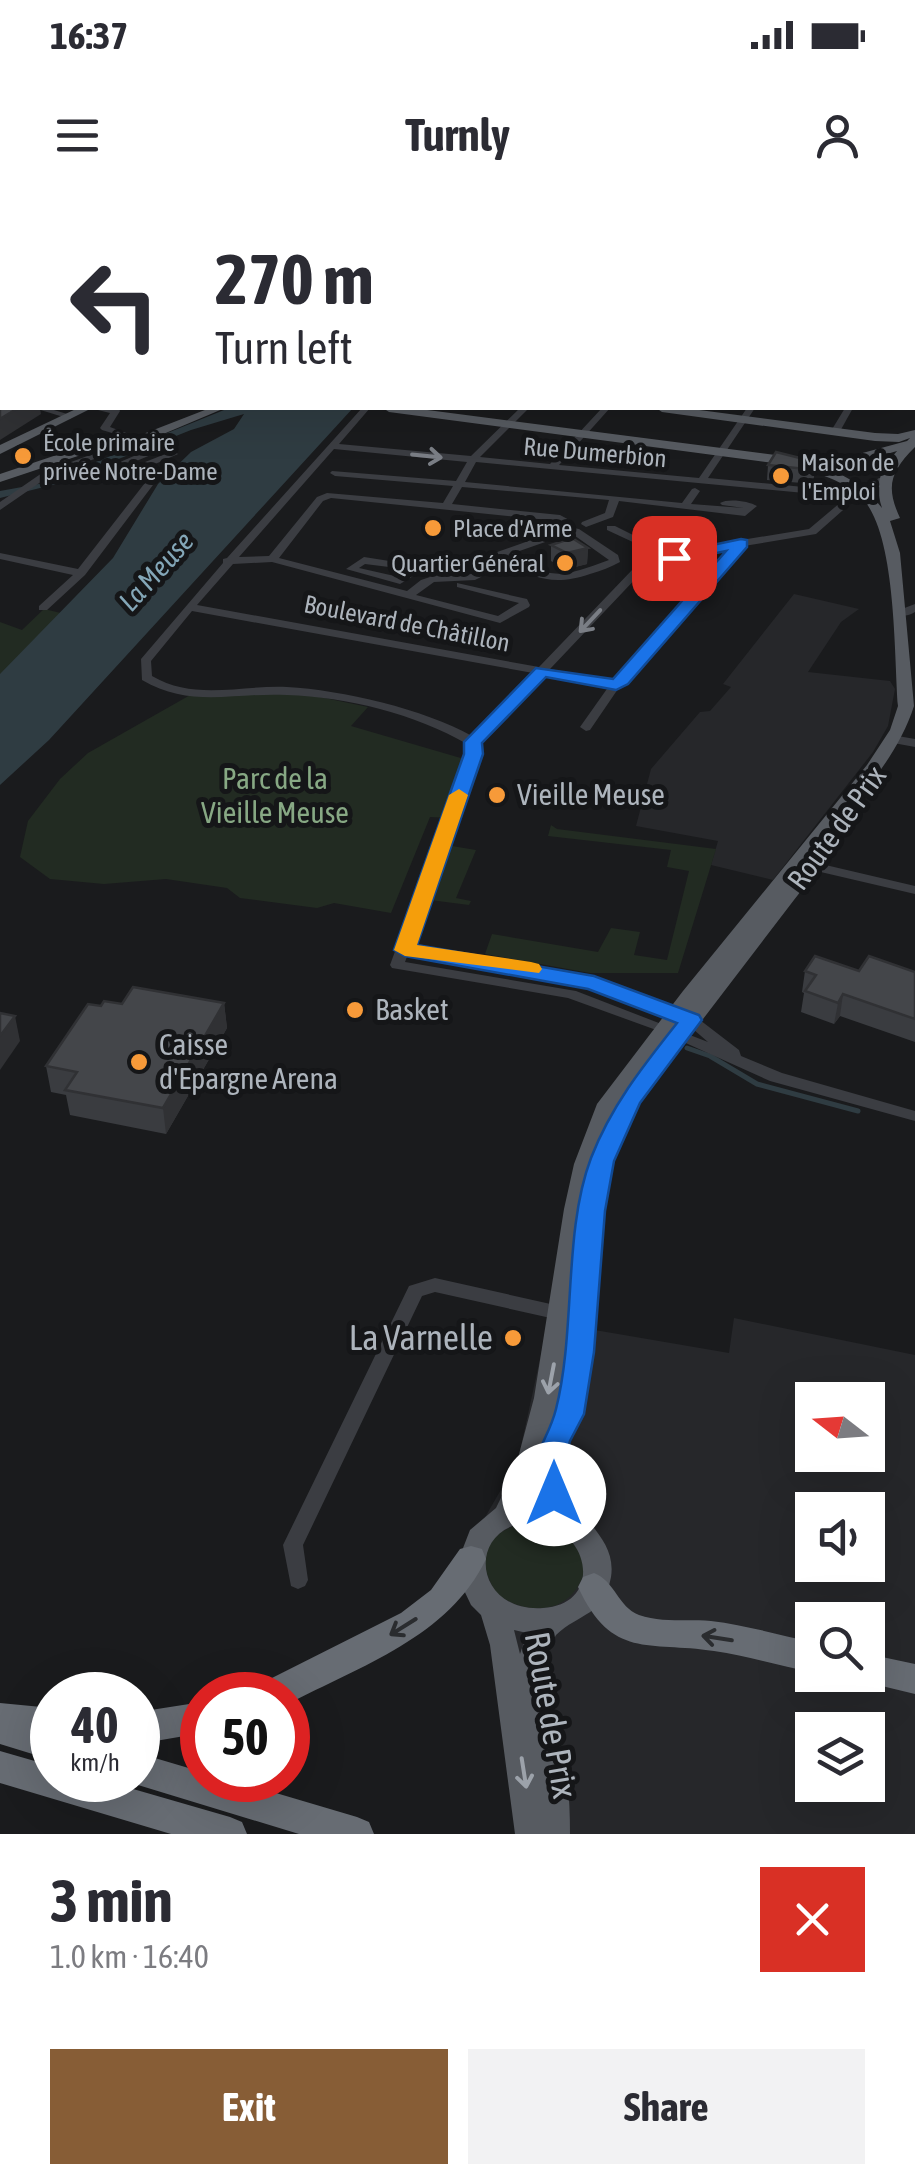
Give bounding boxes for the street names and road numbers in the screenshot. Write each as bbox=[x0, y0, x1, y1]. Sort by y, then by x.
street label: Rue Dumerbion bbox=[522, 432, 668, 472]
street label: Boulevard de Châtillon bbox=[302, 589, 512, 657]
street label: Route de Prix bbox=[780, 759, 892, 896]
street label: Route de Prix bbox=[518, 1629, 586, 1801]

